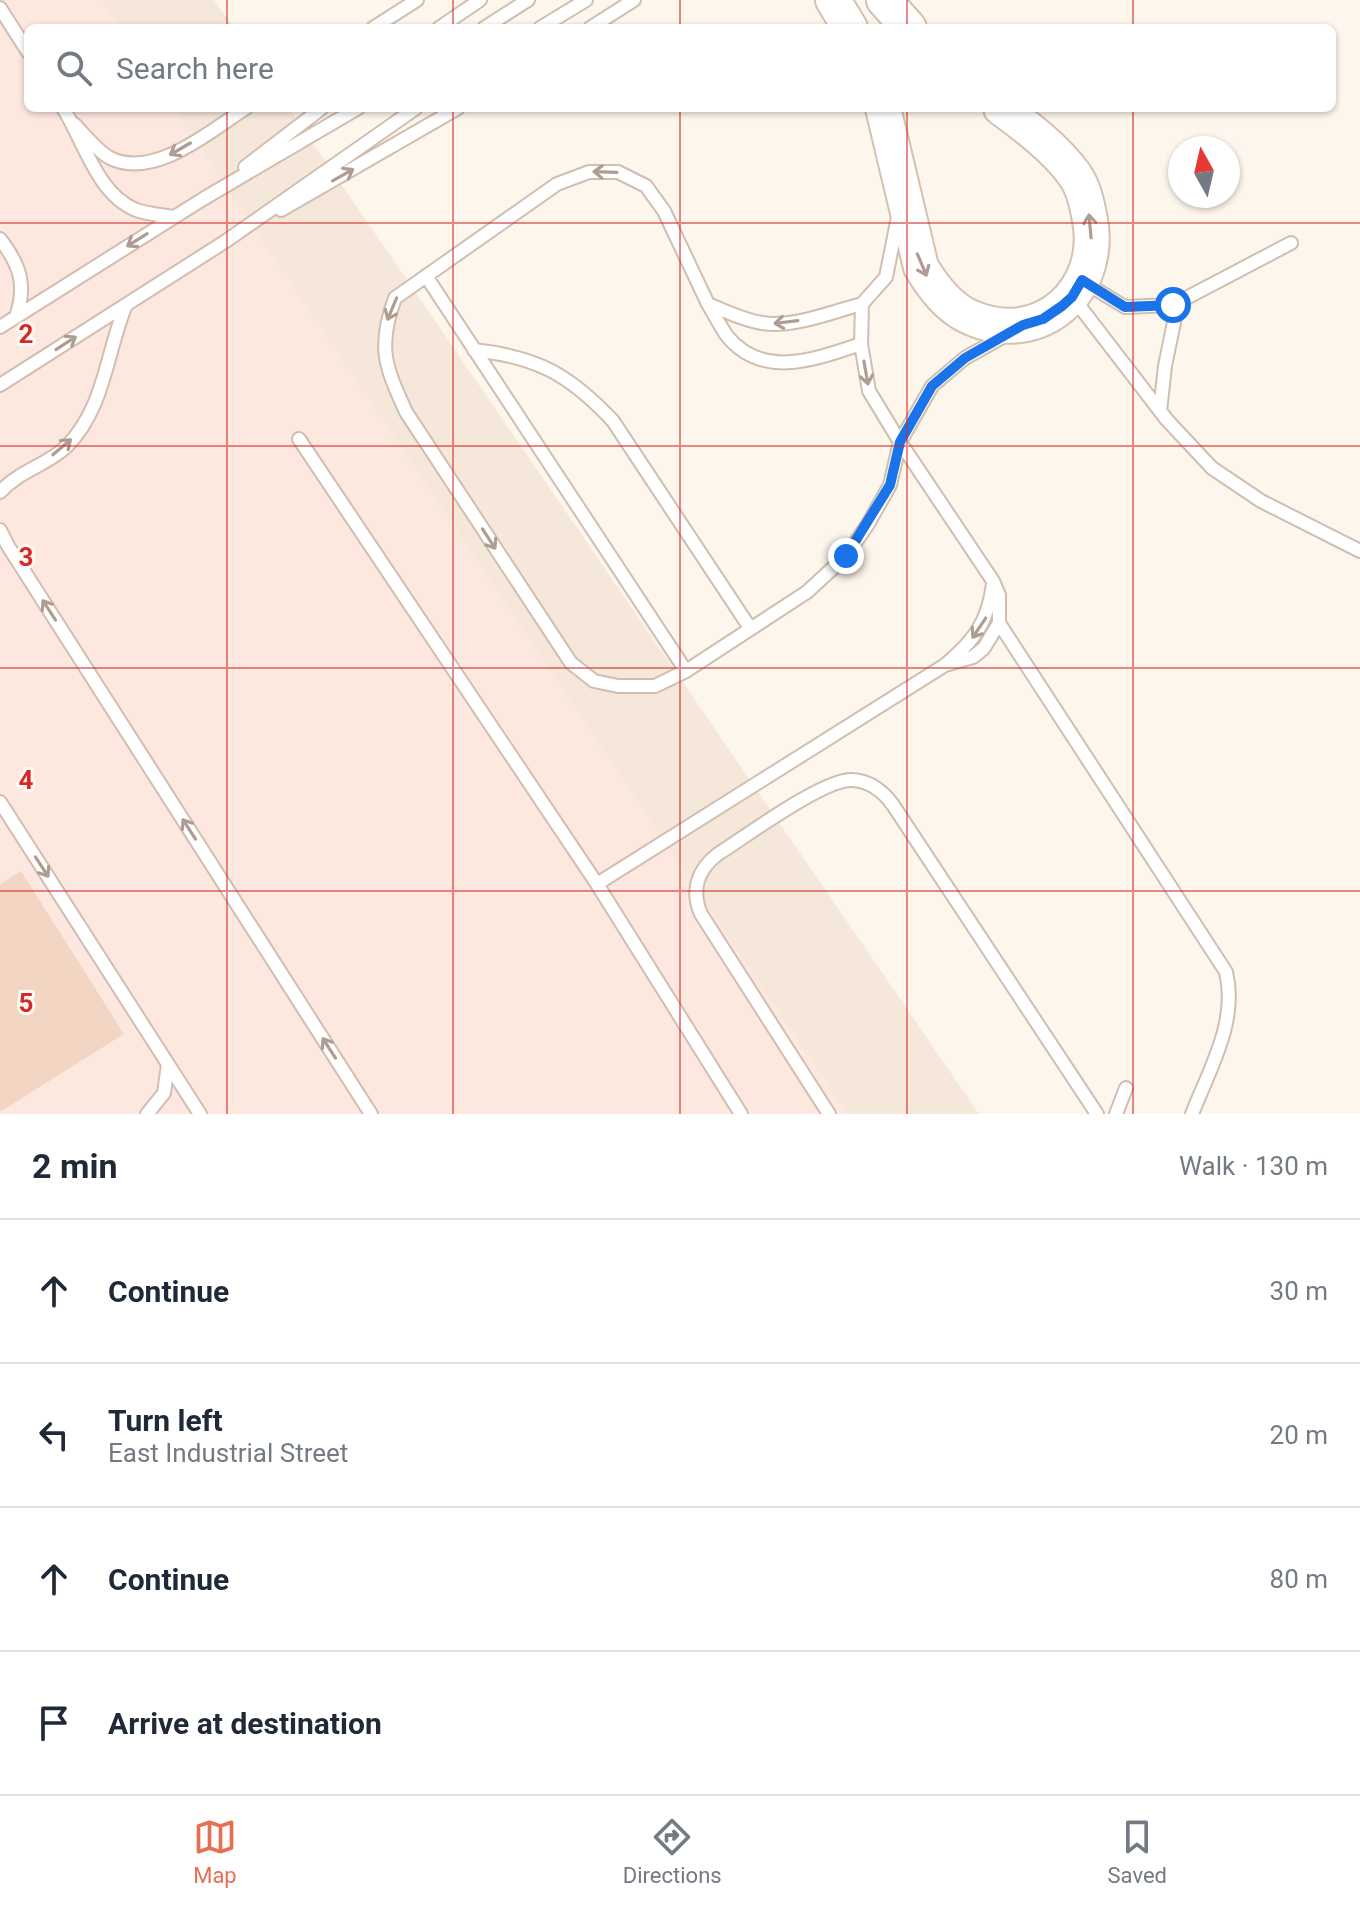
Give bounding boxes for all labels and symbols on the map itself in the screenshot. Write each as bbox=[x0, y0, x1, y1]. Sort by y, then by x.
north arrow bbox=[1168, 136, 1240, 208]
one-way arrow bbox=[169, 141, 192, 157]
one-way arrow bbox=[592, 165, 619, 180]
one-way arrow bbox=[330, 167, 354, 183]
one-way arrow bbox=[1082, 214, 1097, 240]
one-way arrow bbox=[126, 233, 149, 249]
one-way arrow bbox=[916, 252, 930, 277]
route start bbox=[1155, 287, 1191, 323]
one-way arrow bbox=[384, 297, 398, 321]
one-way arrow bbox=[774, 314, 800, 329]
text: 2 bbox=[19, 319, 33, 349]
one-way arrow bbox=[54, 335, 76, 352]
one-way arrow bbox=[859, 360, 874, 385]
one-way arrow bbox=[52, 438, 72, 456]
one-way arrow bbox=[481, 527, 497, 550]
route end bbox=[828, 538, 864, 574]
text: 3 bbox=[19, 542, 33, 572]
one-way arrow bbox=[40, 600, 57, 622]
one-way arrow bbox=[971, 617, 987, 639]
text: 4 bbox=[19, 765, 34, 795]
one-way arrow bbox=[181, 819, 198, 841]
one-way arrow bbox=[34, 855, 50, 878]
text: 5 bbox=[19, 988, 33, 1018]
one-way arrow bbox=[321, 1038, 338, 1060]

